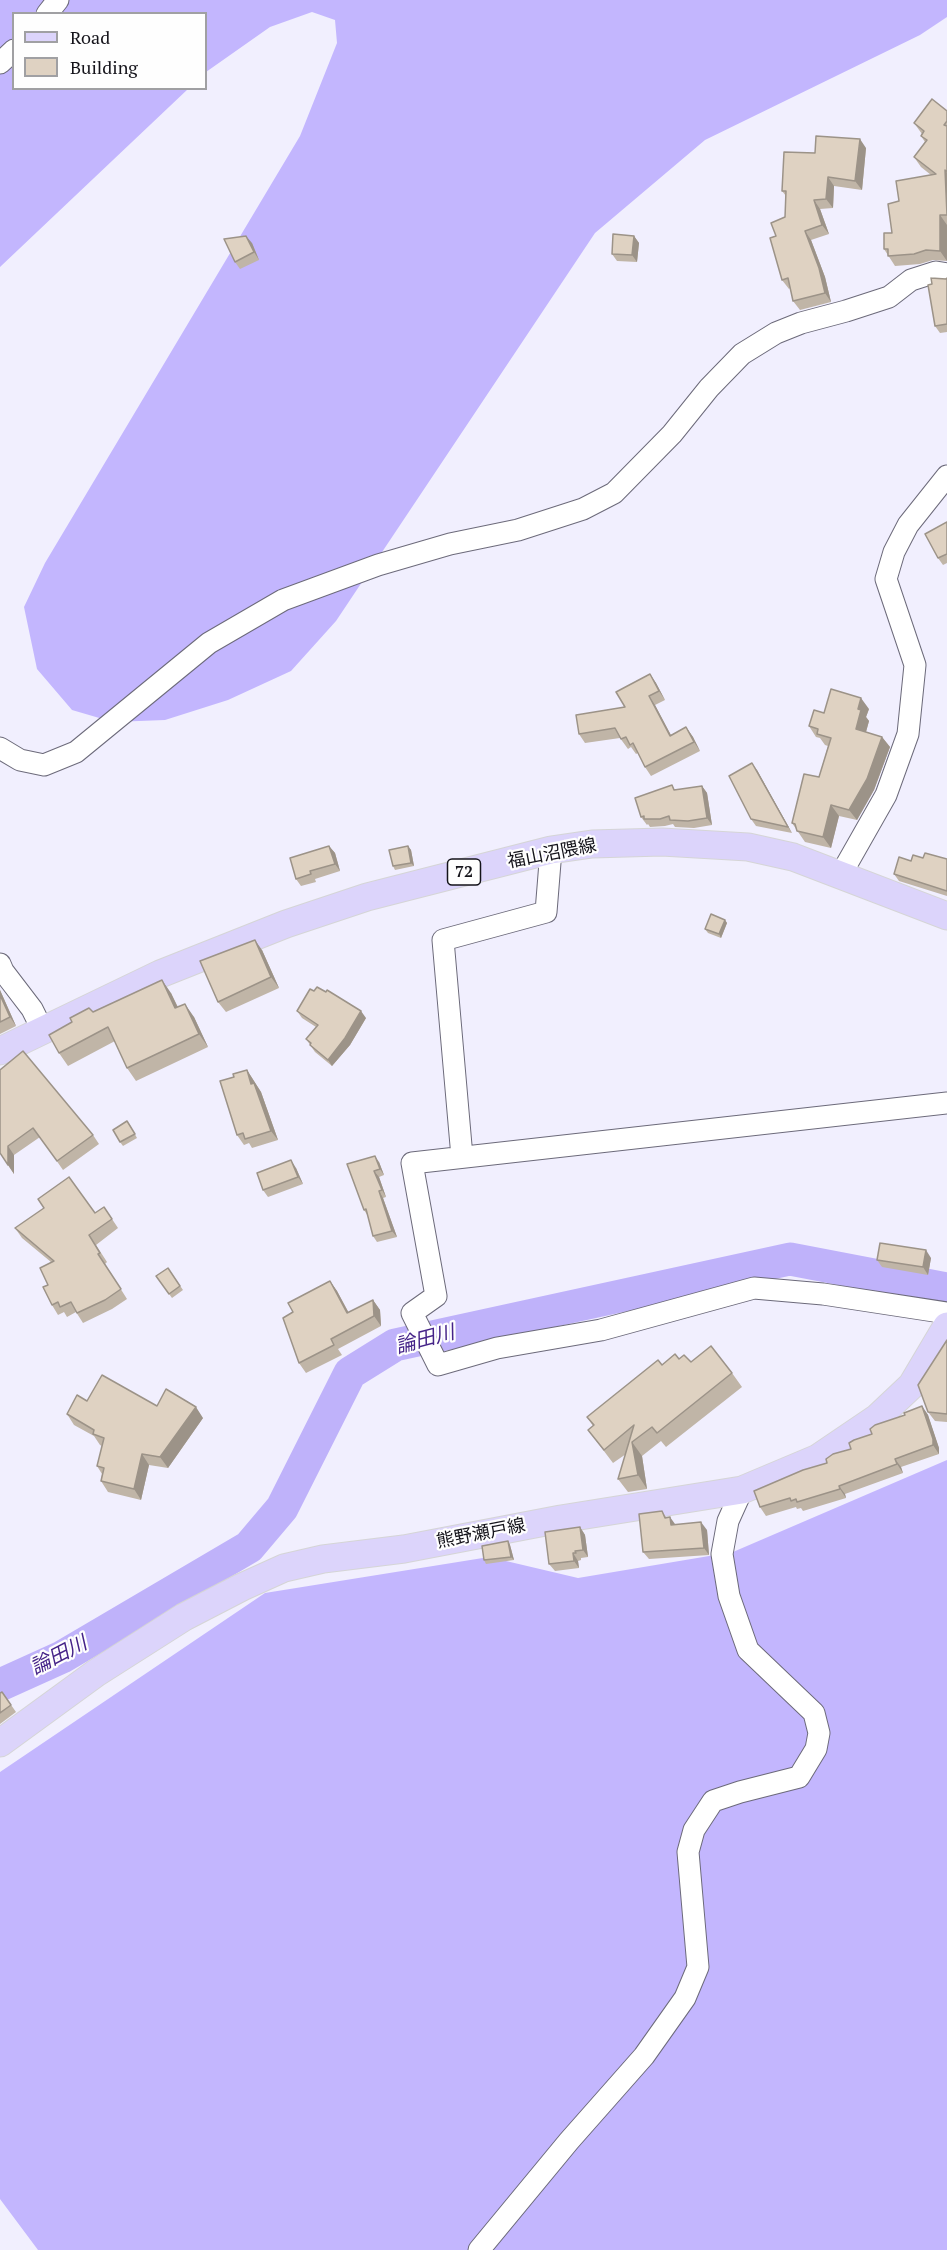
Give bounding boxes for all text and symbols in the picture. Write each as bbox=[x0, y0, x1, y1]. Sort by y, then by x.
legend bbox=[12, 12, 207, 90]
text: Road bbox=[70, 25, 110, 49]
text: Building bbox=[70, 55, 138, 79]
street label: 福山沼隈線 bbox=[506, 835, 598, 873]
road number: 72 bbox=[448, 859, 480, 885]
water label: 論田川 bbox=[393, 1321, 457, 1359]
street label: 熊野瀬戸線 bbox=[435, 1515, 527, 1553]
water label: 論田川 bbox=[27, 1632, 91, 1680]

